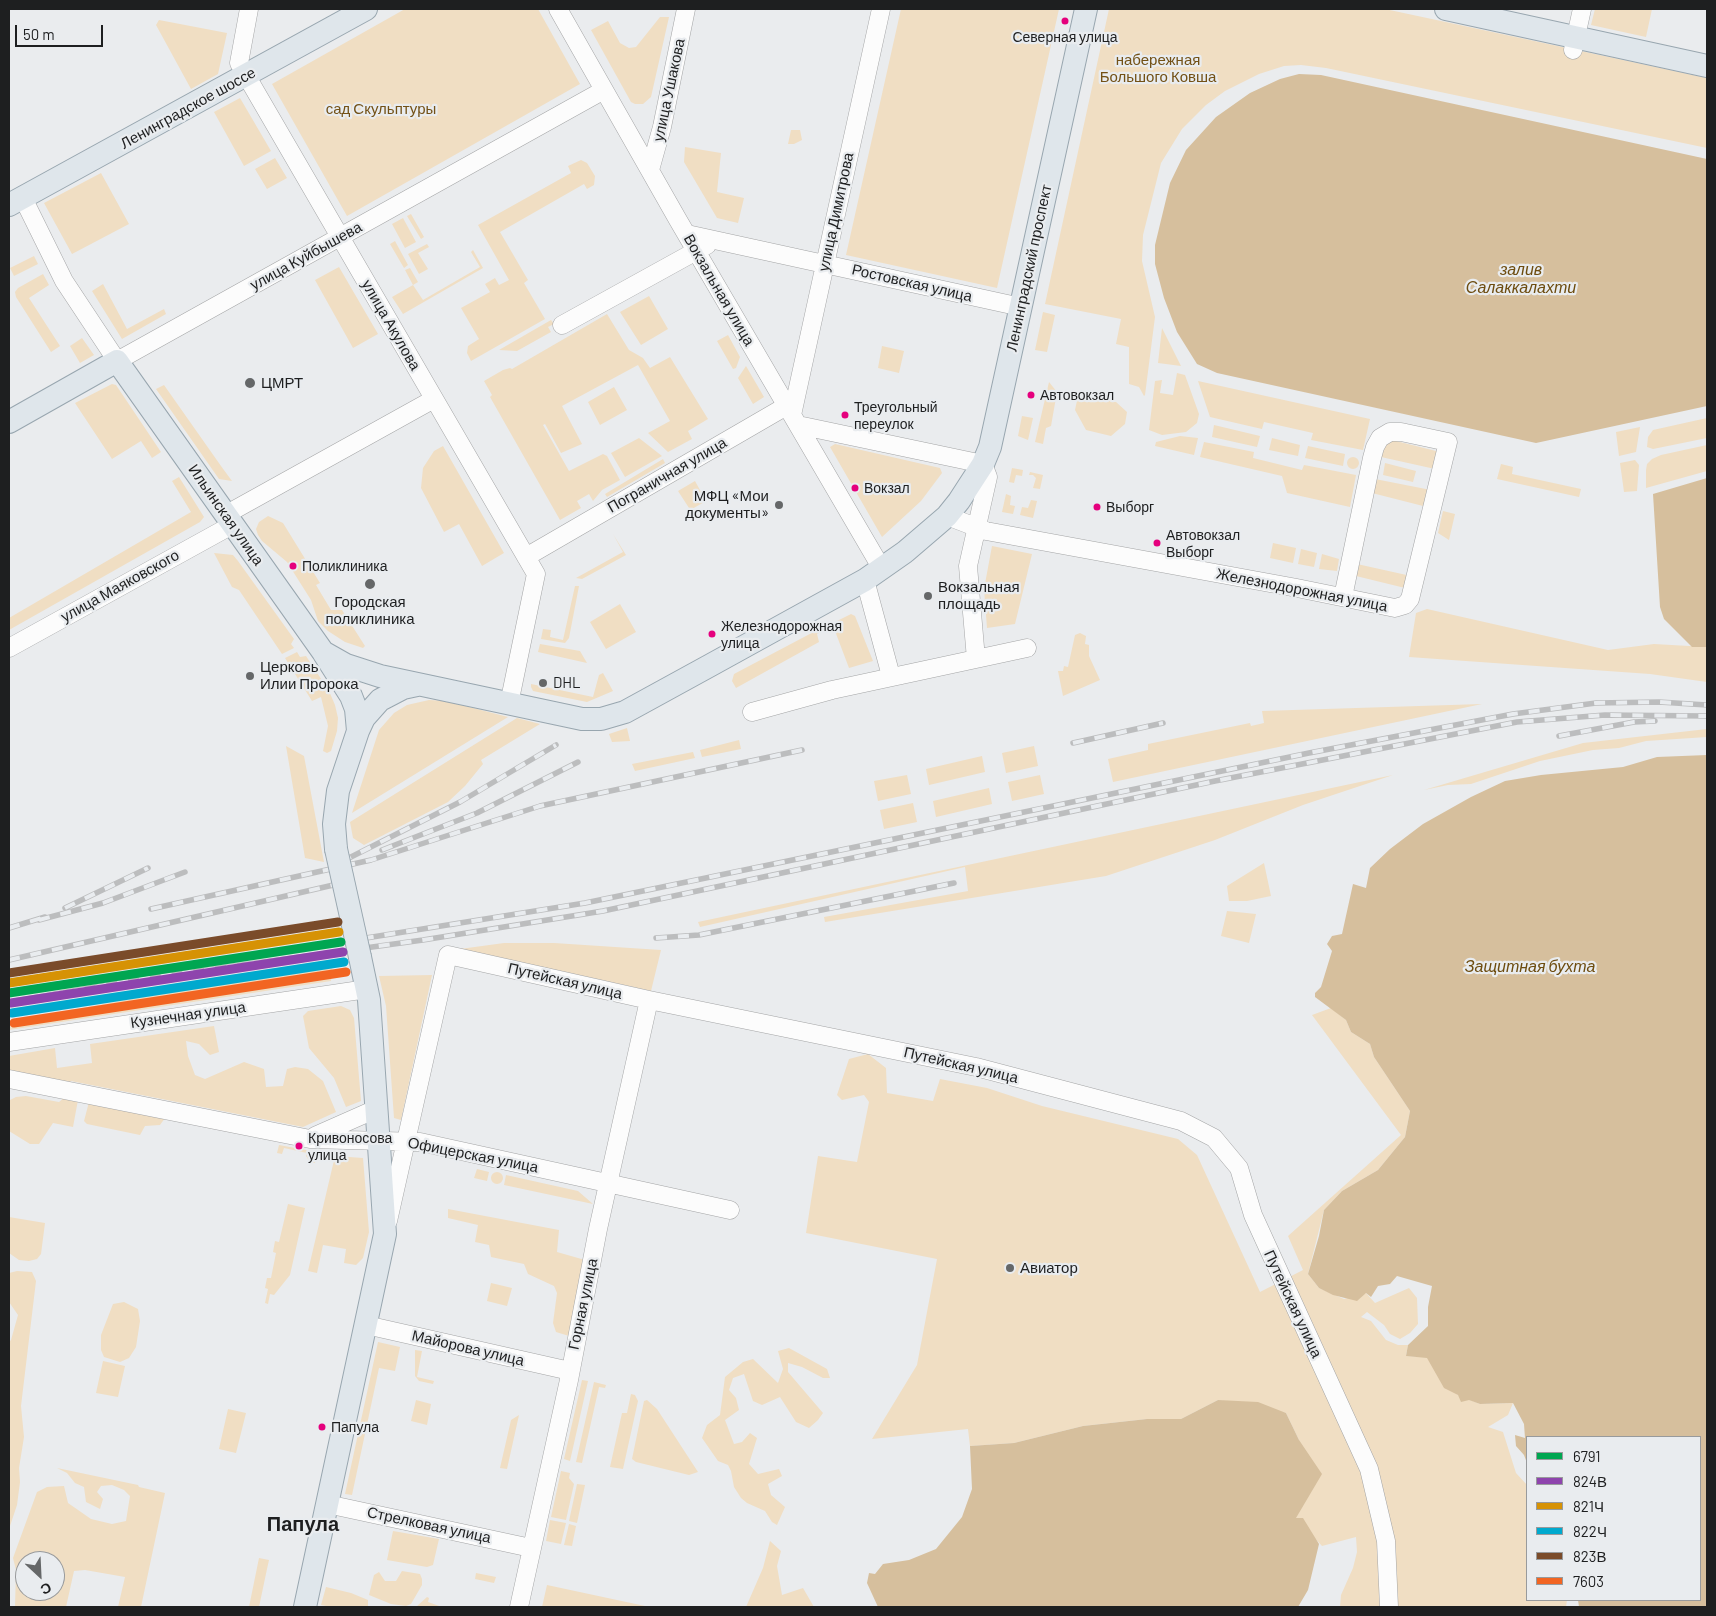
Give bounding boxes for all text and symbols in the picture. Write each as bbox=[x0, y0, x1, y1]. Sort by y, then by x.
scale bar bbox=[18, 15, 105, 47]
marker: Северная улица bbox=[1060, 16, 1070, 26]
text: 50 m bbox=[23, 25, 55, 43]
place label: Северная улица bbox=[1012, 29, 1118, 45]
street label: улица Ушакова bbox=[649, 37, 689, 143]
park label: набережная Большого Ковша bbox=[1100, 51, 1216, 86]
street label: Ленинградское шоссе bbox=[117, 63, 259, 153]
park label: сад Скульптуры bbox=[326, 100, 436, 118]
street label: улица Димитрова bbox=[815, 151, 857, 273]
street label: Ленинградский проспект bbox=[1002, 183, 1056, 353]
street label: улица Куйбышева bbox=[247, 218, 365, 294]
street label: Вокзальная улица bbox=[680, 231, 758, 349]
street label: Ростовская улица bbox=[850, 260, 974, 306]
water label: залив Салаккалахти bbox=[1466, 260, 1576, 298]
street label: улица Акулова bbox=[358, 277, 424, 373]
place label: ЦМРТ bbox=[261, 374, 303, 392]
marker: ЦМРТ bbox=[243, 376, 257, 390]
place label: Автовокзал bbox=[1040, 387, 1114, 403]
marker: Автовокзал bbox=[1026, 390, 1036, 400]
place label: Треугольный переулок bbox=[854, 399, 938, 432]
marker: Треугольный переулок bbox=[840, 410, 850, 420]
street label: Пограничная улица bbox=[604, 434, 730, 516]
street label: Ильинская улица bbox=[184, 461, 268, 569]
place label: Вокзал bbox=[864, 480, 910, 496]
marker: Вокзал bbox=[850, 483, 860, 493]
place label: МФЦ «Мои документы» bbox=[685, 487, 769, 522]
marker: МФЦ «Мои документы» bbox=[773, 499, 785, 511]
place label: Выборг bbox=[1106, 499, 1154, 515]
marker: Выборг bbox=[1092, 502, 1102, 512]
place label: Автовокзал Выборг bbox=[1166, 527, 1240, 560]
marker: Автовокзал Выборг bbox=[1152, 538, 1162, 548]
street label: улица Маяковского bbox=[58, 546, 182, 626]
place label: Поликлиника bbox=[302, 558, 388, 574]
marker: Поликлиника bbox=[288, 561, 298, 571]
street label: Железнодорожная улица bbox=[1215, 565, 1389, 615]
marker: Городская поликлиника bbox=[363, 577, 377, 591]
place label: Вокзальная площадь bbox=[938, 578, 1020, 613]
marker: Вокзальная площадь bbox=[922, 590, 934, 602]
place label: Городская поликлиника bbox=[325, 593, 415, 628]
place label: Железнодорожная улица bbox=[721, 618, 842, 650]
marker: Железнодорожная улица bbox=[707, 629, 717, 639]
place label: Церковь Илии Пророка bbox=[260, 658, 359, 693]
marker: Церковь Илии Пророка bbox=[244, 670, 256, 682]
place label: DHL bbox=[553, 674, 581, 692]
marker: DHL bbox=[537, 677, 549, 689]
water label: Защитная бухта bbox=[1465, 957, 1595, 977]
street label: Путейская улица bbox=[506, 959, 624, 1003]
street label: Кузнечная улица bbox=[129, 998, 247, 1032]
street label: Путейская улица bbox=[902, 1043, 1020, 1087]
place label: Кривоносова улица bbox=[308, 1130, 392, 1162]
street label: Офицерская улица bbox=[406, 1134, 540, 1176]
marker: Кривоносова улица bbox=[294, 1141, 304, 1151]
street label: Путейская улица bbox=[1260, 1247, 1326, 1361]
street label: Горная улица bbox=[565, 1257, 601, 1351]
place label: Авиатор bbox=[1020, 1259, 1078, 1277]
marker: Авиатор bbox=[1004, 1262, 1016, 1274]
street label: Майорова улица bbox=[410, 1326, 526, 1370]
place label: Папула bbox=[331, 1419, 379, 1435]
marker: Папула bbox=[317, 1422, 327, 1432]
legend bbox=[1526, 1436, 1701, 1601]
text: 6791 bbox=[1573, 1447, 1601, 1465]
text: 824В bbox=[1573, 1472, 1607, 1490]
text: 821Ч bbox=[1573, 1497, 1604, 1515]
street label: Стрелковая улица bbox=[365, 1503, 493, 1547]
district label: Папула bbox=[267, 1512, 339, 1536]
text: 822Ч bbox=[1573, 1522, 1607, 1540]
text: 823В bbox=[1573, 1547, 1607, 1565]
north arrow bbox=[15, 1551, 65, 1601]
text: 7603 bbox=[1573, 1572, 1604, 1590]
text: С bbox=[38, 1579, 54, 1599]

